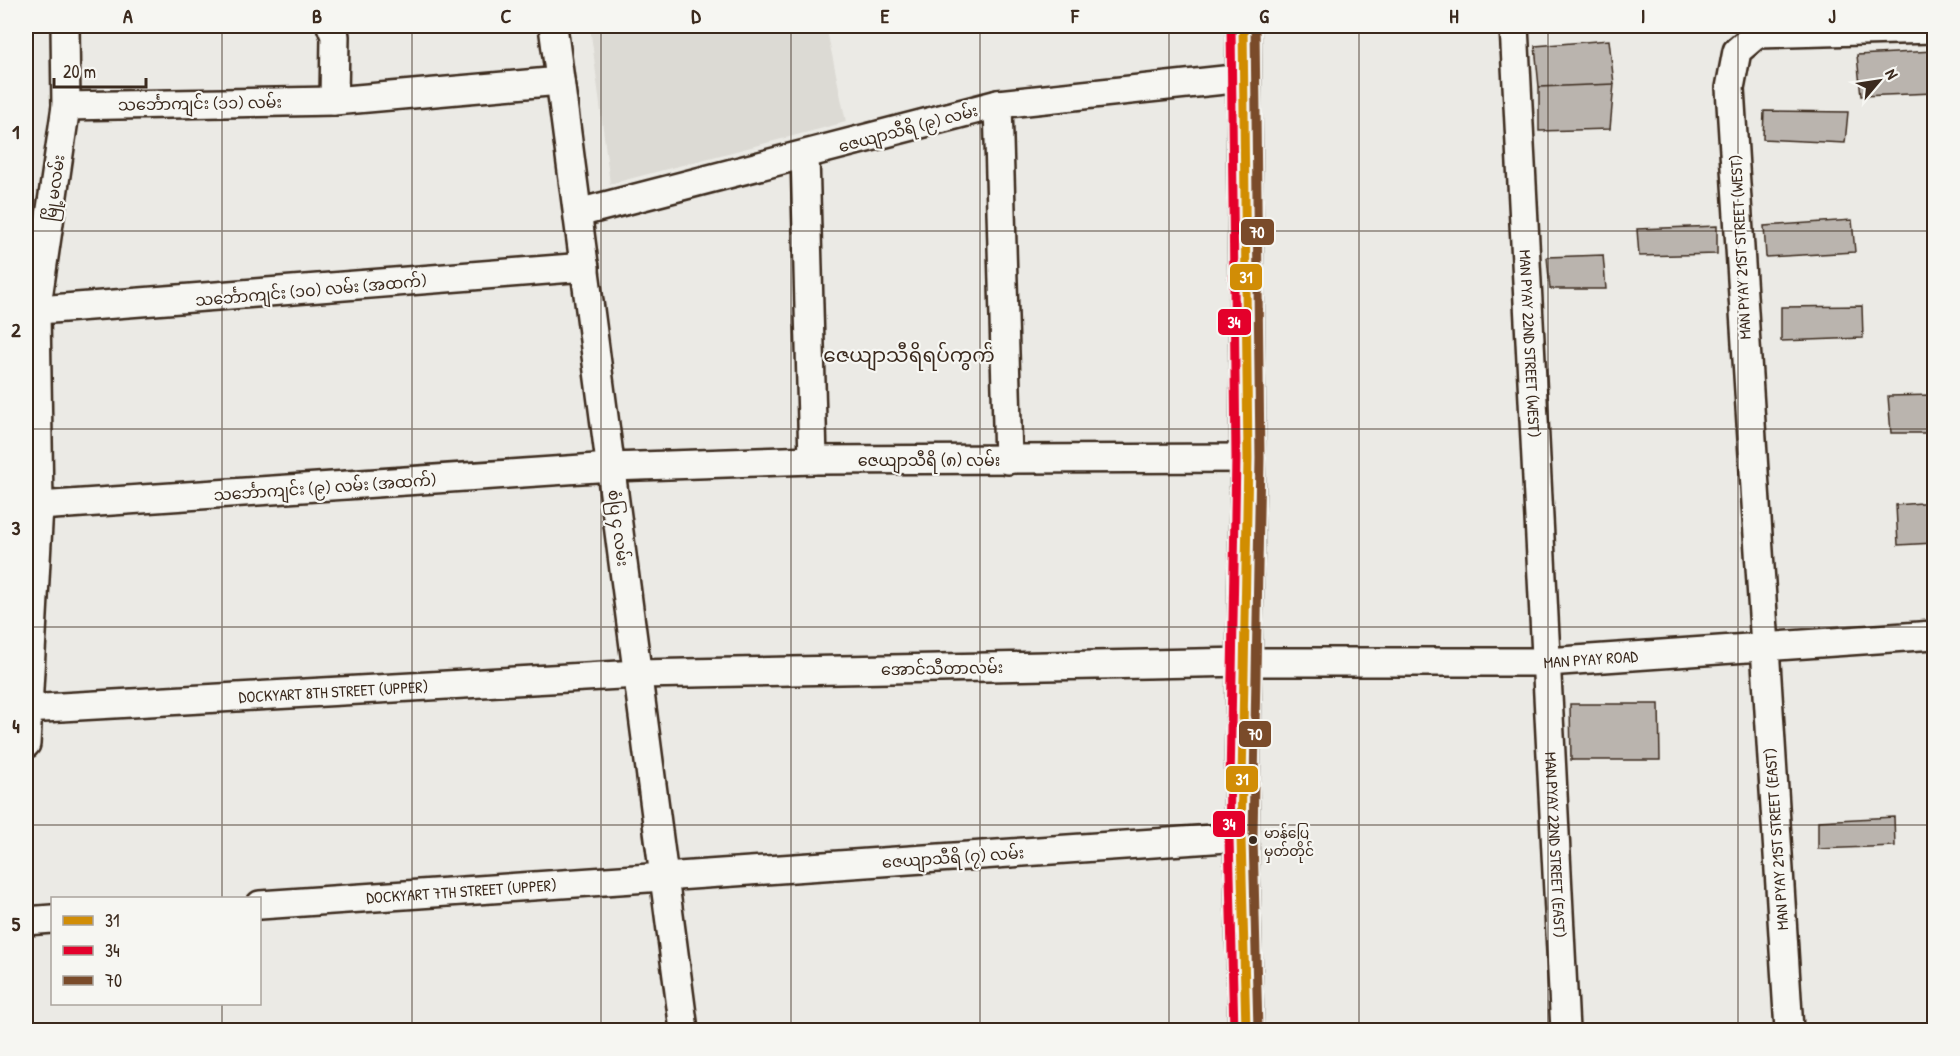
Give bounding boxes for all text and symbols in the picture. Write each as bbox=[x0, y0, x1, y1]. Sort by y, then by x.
text: A bbox=[123, 2, 133, 29]
text: B bbox=[312, 2, 322, 29]
text: C bbox=[501, 2, 512, 29]
text: D bbox=[691, 2, 701, 29]
text: E bbox=[881, 2, 890, 29]
text: F bbox=[1070, 2, 1080, 29]
text: G bbox=[1259, 2, 1269, 29]
text: H bbox=[1449, 2, 1459, 29]
text: I bbox=[1641, 2, 1645, 29]
text: J bbox=[1828, 2, 1836, 29]
scale bar bbox=[54, 51, 146, 89]
north arrow bbox=[1849, 51, 1909, 111]
text: 20 m bbox=[63, 59, 96, 84]
text: N bbox=[1880, 65, 1904, 83]
street label: သင်္ဘောကျင်း (၁၁) လမ်း bbox=[118, 91, 282, 118]
street label: ဇေယျာသီရိ (၉) လမ်း bbox=[836, 99, 981, 160]
text: 1 bbox=[12, 118, 20, 145]
street label: မြို့မလမ်း bbox=[38, 153, 73, 223]
street label: MAN PYAY 21ST STREET (WEST) bbox=[1724, 154, 1756, 340]
line badge: 70 bbox=[1240, 218, 1275, 246]
text: 70 bbox=[1248, 221, 1265, 243]
street label: MAN PYAY 22ND STREET (WEST) bbox=[1514, 249, 1546, 438]
line badge: 31 bbox=[1229, 263, 1263, 291]
text: 31 bbox=[1240, 266, 1253, 288]
street label: သင်္ဘောကျင်း (၁၀) လမ်း (အထက်) bbox=[194, 269, 428, 314]
line badge: 34 bbox=[1217, 308, 1252, 336]
text: 34 bbox=[1227, 311, 1241, 333]
text: 2 bbox=[11, 316, 21, 343]
district label: ဇေယျာသီရိရပ်ကွက် bbox=[823, 341, 995, 371]
street label: ဇေယျာသီရိ (၈) လမ်း bbox=[858, 449, 1000, 474]
street label: သင်္ဘောကျင်း (၉) လမ်း (အထက်) bbox=[213, 468, 437, 509]
street label: စံပြ ၄ လမ်း bbox=[600, 489, 635, 568]
text: 3 bbox=[12, 514, 21, 541]
street label: MAN PYAY ROAD bbox=[1543, 645, 1639, 673]
street label: အောင်သီတာလမ်း bbox=[881, 656, 1003, 680]
street label: DOCKYART 8TH STREET (UPPER) bbox=[238, 675, 429, 708]
text: 4 bbox=[12, 712, 20, 739]
line badge: 70 bbox=[1238, 720, 1272, 748]
text: 70 bbox=[1246, 723, 1263, 745]
street label: MAN PYAY 21ST STREET (EAST) bbox=[1759, 747, 1793, 931]
street label: MAN PYAY 22ND STREET (EAST) bbox=[1540, 751, 1571, 938]
line badge: 31 bbox=[1225, 765, 1259, 793]
text: 31 bbox=[1236, 768, 1249, 790]
line badge: 34 bbox=[1212, 810, 1246, 838]
text: 34 bbox=[1222, 813, 1236, 835]
place label: မာန်ပြေ မှတ်တိုင် bbox=[1264, 823, 1314, 863]
marker: မာန်ပြေ မှတ်တိုင် bbox=[1247, 834, 1259, 846]
street label: ဇေယျာသီရိ (၇) လမ်း bbox=[881, 841, 1025, 876]
street label: DOCKYART 7TH STREET (UPPER) bbox=[366, 873, 557, 909]
legend bbox=[51, 897, 261, 1005]
text: 31 bbox=[105, 908, 120, 933]
text: 5 bbox=[12, 910, 21, 937]
text: 34 bbox=[105, 938, 120, 963]
text: 70 bbox=[105, 968, 122, 993]

